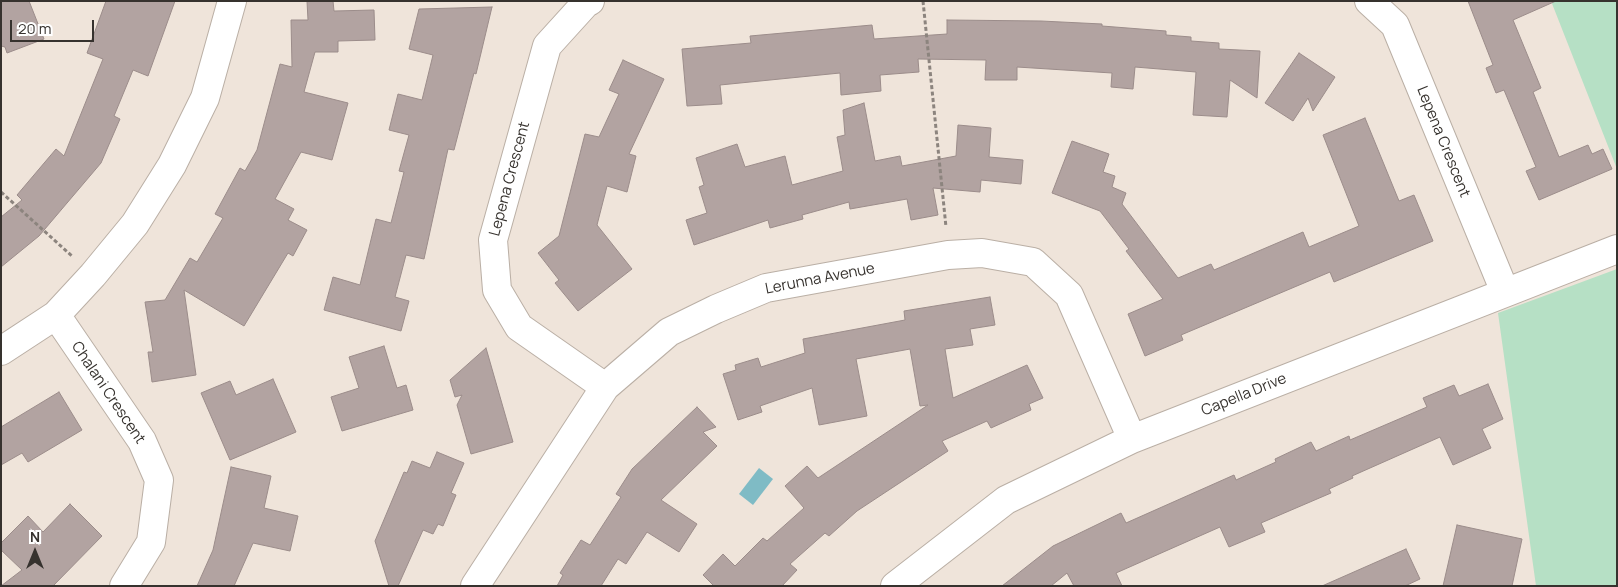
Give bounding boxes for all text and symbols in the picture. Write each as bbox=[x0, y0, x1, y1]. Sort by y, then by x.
scale bar bbox=[12, 10, 96, 42]
text: 20 m bbox=[18, 18, 51, 39]
street label: Lepena Crescent bbox=[1413, 84, 1473, 200]
street label: Lepena Crescent bbox=[486, 120, 534, 238]
street label: Lerunna Avenue bbox=[764, 260, 876, 298]
street label: Chalani Crescent bbox=[67, 338, 149, 448]
street label: Capella Drive bbox=[1199, 370, 1289, 420]
north arrow bbox=[10, 527, 60, 577]
text: N bbox=[30, 527, 40, 546]

